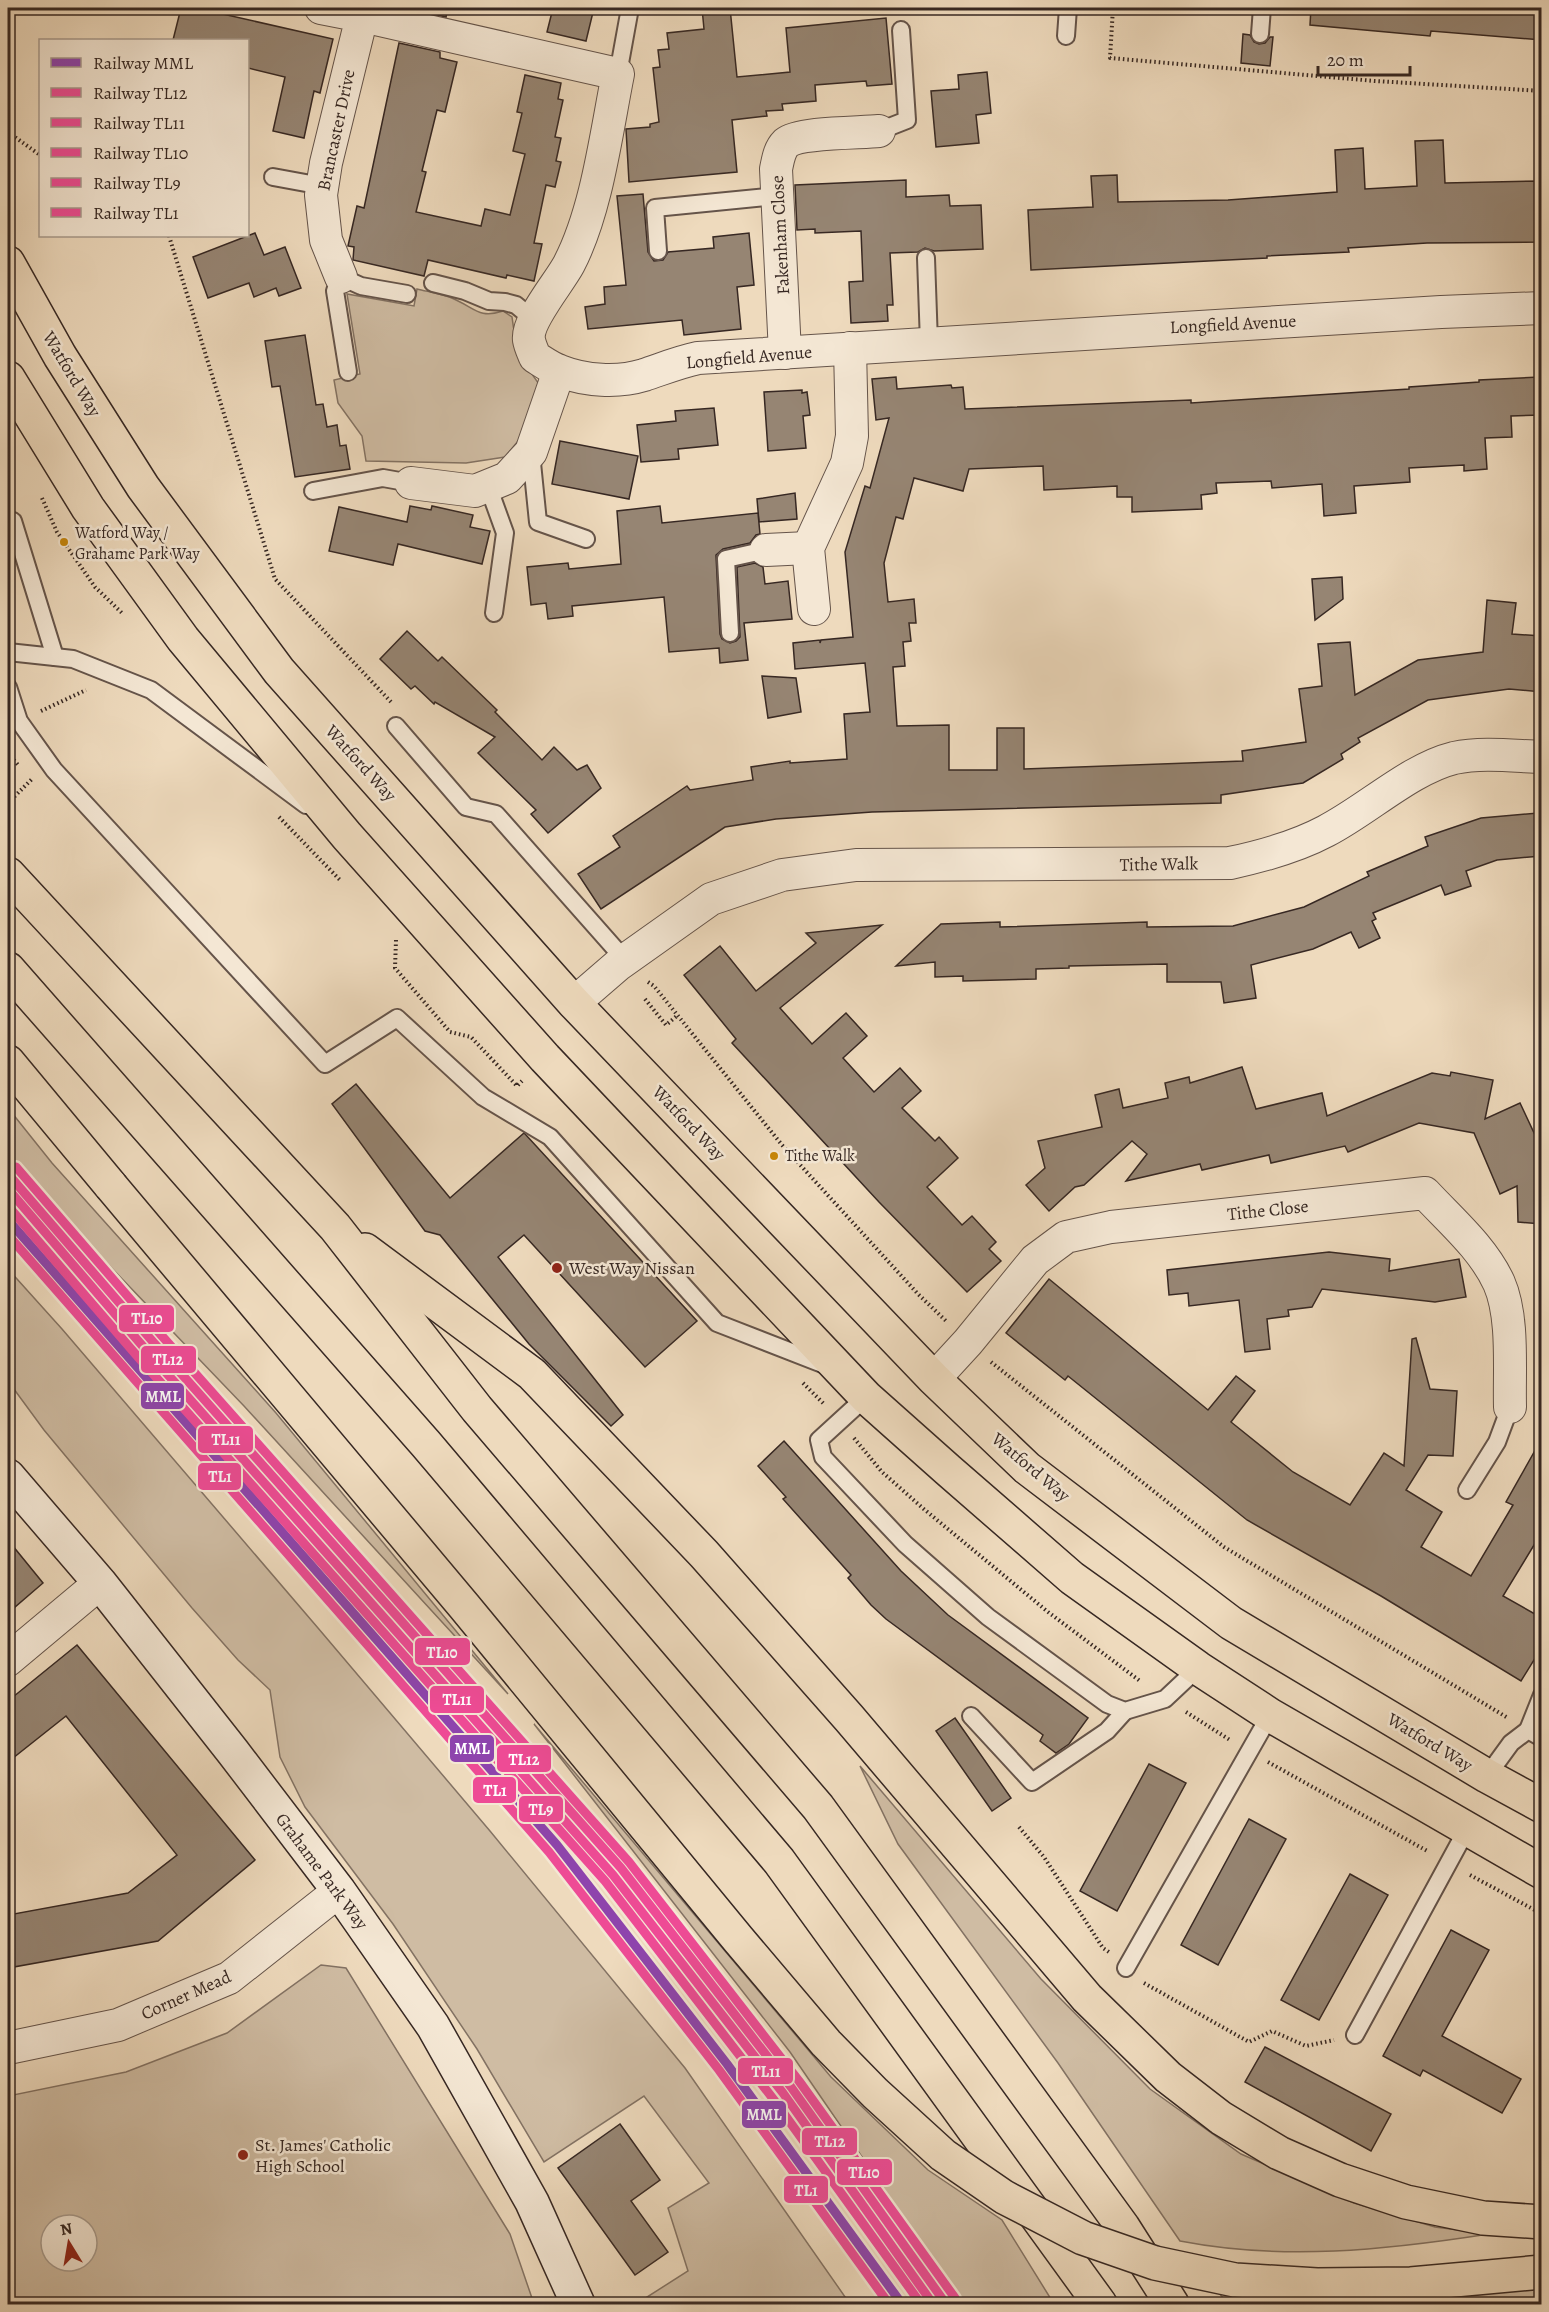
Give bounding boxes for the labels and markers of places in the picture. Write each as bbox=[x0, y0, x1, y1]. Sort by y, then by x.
place label: Watford Way / Grahame Park Way bbox=[74, 522, 200, 565]
marker: Watford Way / Grahame Park Way bbox=[58, 536, 70, 548]
place label: Tithe Walk bbox=[785, 1145, 855, 1167]
marker: Tithe Walk bbox=[768, 1150, 780, 1162]
place label: West Way Nissan bbox=[568, 1256, 695, 1280]
marker: West Way Nissan bbox=[550, 1261, 564, 1275]
place label: St. James' Catholic High School bbox=[255, 2133, 391, 2178]
marker: St. James' Catholic High School bbox=[236, 2148, 250, 2162]

